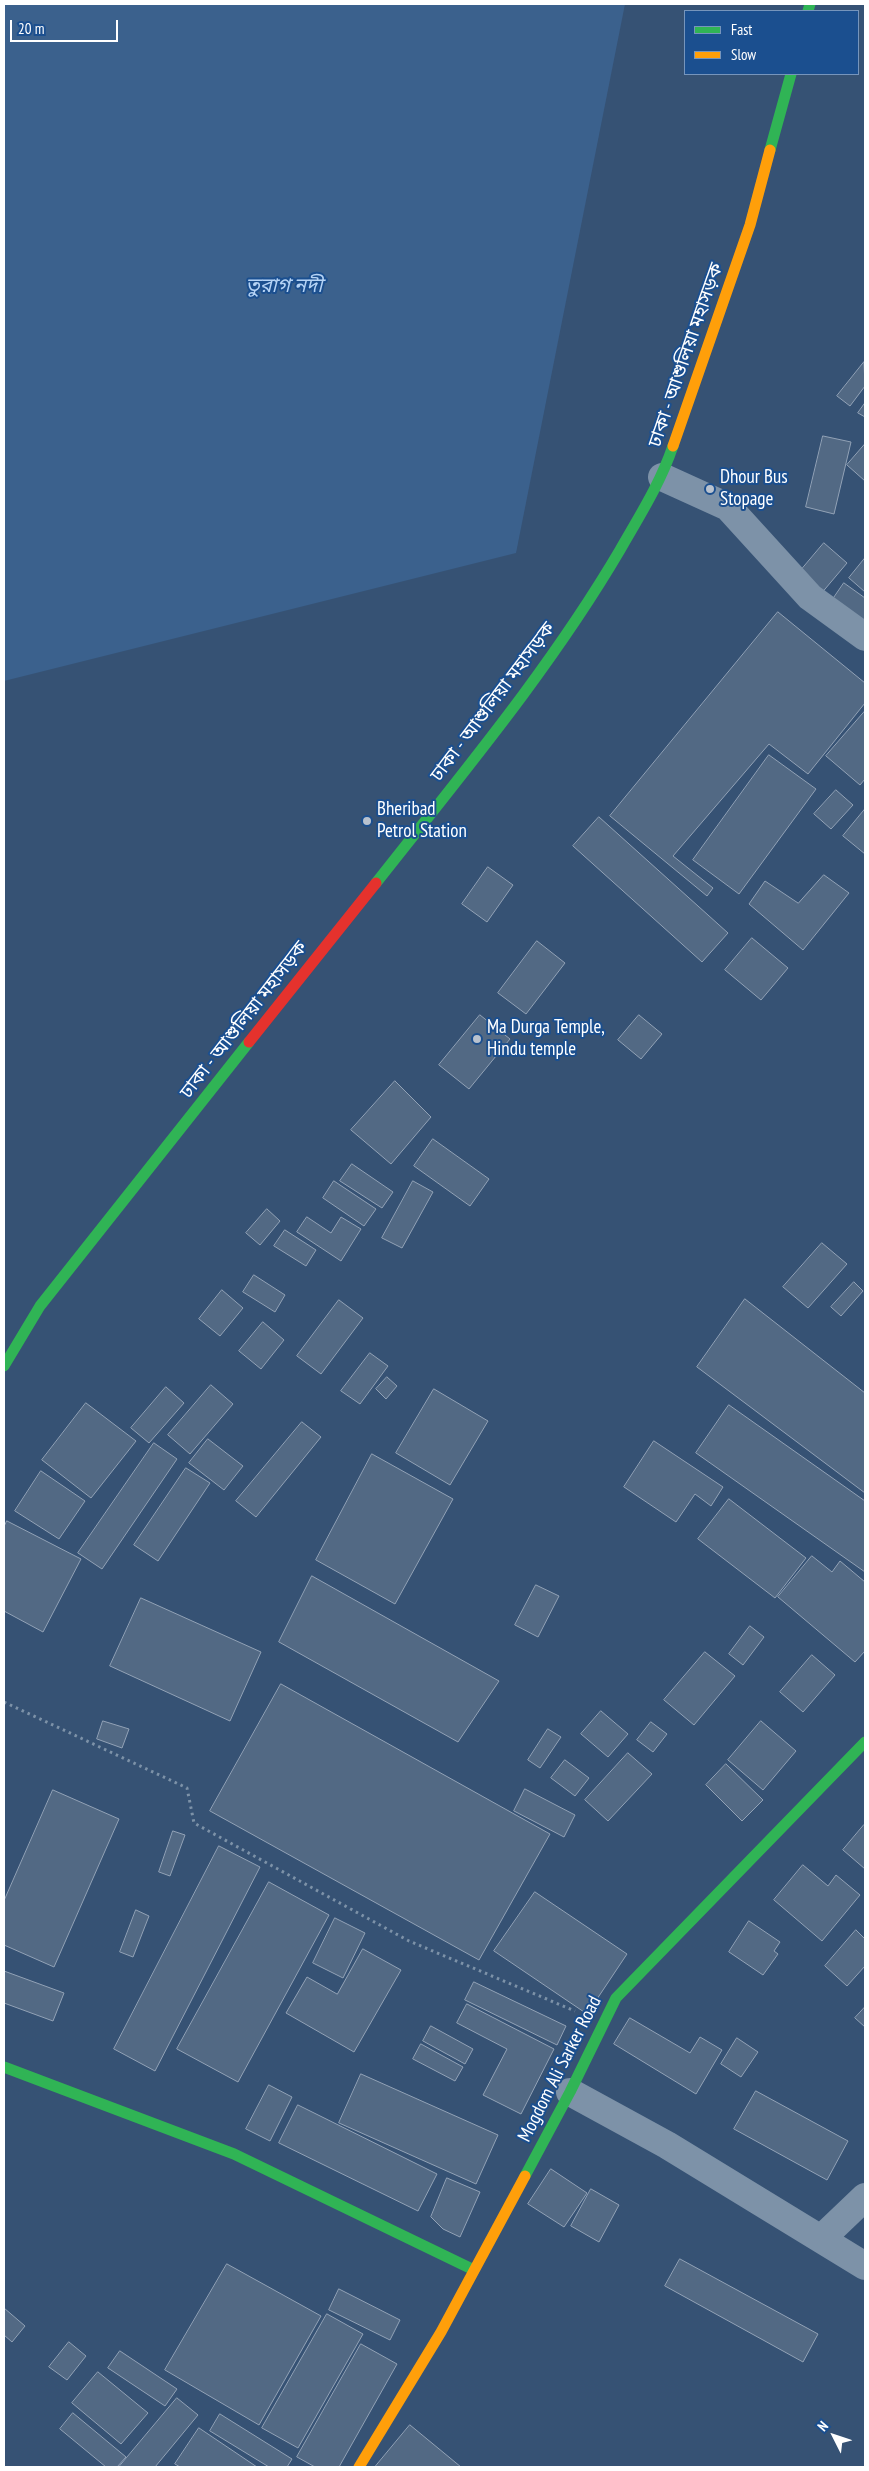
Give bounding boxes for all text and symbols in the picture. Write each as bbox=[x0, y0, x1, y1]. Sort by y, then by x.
scale bar bbox=[12, 10, 120, 42]
legend bbox=[684, 10, 859, 75]
text: 20 m bbox=[18, 19, 44, 38]
text: Fast bbox=[731, 20, 752, 39]
text: Slow bbox=[731, 45, 756, 64]
street label: ঢাকা - আশুলিয়া মহাসড়ক bbox=[644, 260, 728, 450]
water label: তুরাগ নদী bbox=[246, 274, 322, 298]
place label: Dhour Bus Stopage bbox=[720, 467, 788, 511]
marker: Dhour Bus Stopage bbox=[704, 483, 716, 495]
street label: ঢাকা - আশুলিয়া মহাসড়ক bbox=[426, 618, 560, 786]
place label: Bheribad Petrol Station bbox=[377, 799, 467, 843]
marker: Bheribad Petrol Station bbox=[361, 815, 373, 827]
street label: ঢাকা - আশুলিয়া মহাসড়ক bbox=[176, 937, 312, 1103]
place label: Ma Durga Temple, Hindu temple bbox=[487, 1017, 605, 1061]
marker: Ma Durga Temple, Hindu temple bbox=[471, 1033, 483, 1045]
street label: Mogdom Ali Sarker Road bbox=[513, 1992, 607, 2146]
north arrow bbox=[809, 2411, 859, 2461]
text: N bbox=[813, 2417, 832, 2435]

